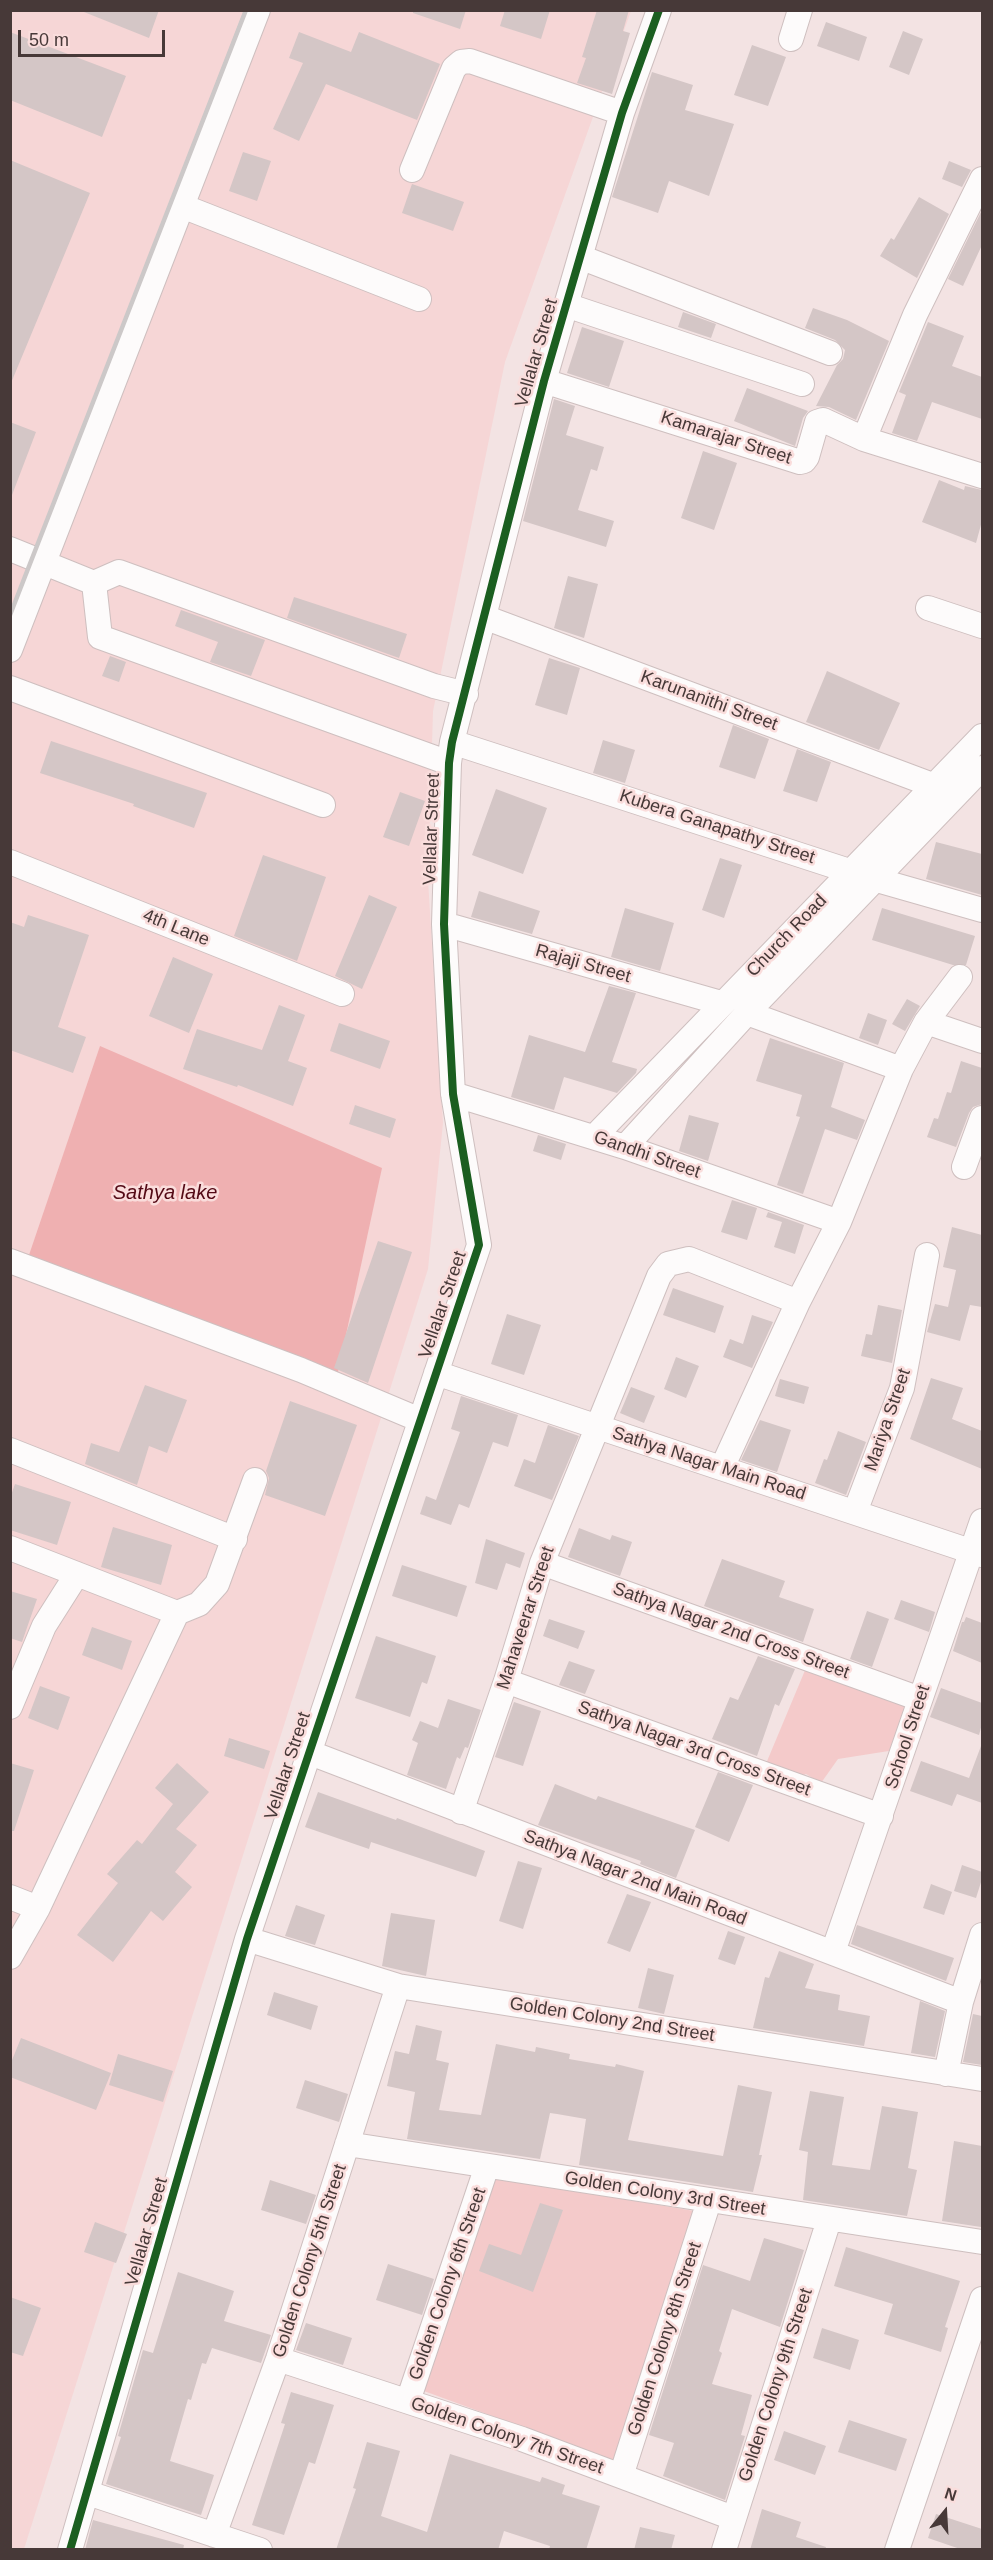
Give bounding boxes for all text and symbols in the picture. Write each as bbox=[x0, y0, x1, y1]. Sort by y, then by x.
scale bar bbox=[21, 18, 168, 56]
text: 50 m bbox=[29, 30, 69, 50]
street label: Vellalar Street bbox=[511, 296, 563, 410]
street label: Kamarajar Street bbox=[658, 407, 794, 469]
street label: Karunanithi Street bbox=[638, 666, 780, 736]
street label: Vellalar Street bbox=[419, 773, 445, 885]
street label: Kubera Ganapathy Street bbox=[617, 785, 817, 869]
street label: Church Road bbox=[742, 890, 832, 982]
street label: 4th Lane bbox=[139, 905, 213, 951]
street label: Rajaji Street bbox=[533, 940, 633, 988]
street label: Gandhi Street bbox=[591, 1127, 703, 1183]
water label: Sathya lake bbox=[113, 1181, 217, 1205]
street label: Vellalar Street bbox=[415, 1249, 471, 1361]
street label: Mariya Street bbox=[860, 1366, 916, 1474]
street label: Sathya Nagar Main Road bbox=[610, 1423, 808, 1505]
street label: Mahaveerar Street bbox=[493, 1544, 559, 1692]
street label: Sathya Nagar 2nd Cross Street bbox=[610, 1578, 852, 1684]
street label: School Street bbox=[881, 1682, 935, 1792]
street label: Sathya Nagar 3rd Cross Street bbox=[575, 1697, 813, 1801]
street label: Vellalar Street bbox=[260, 1709, 316, 1823]
street label: Sathya Nagar 2nd Main Road bbox=[520, 1825, 750, 1931]
street label: Golden Colony 2nd Street bbox=[508, 1993, 716, 2047]
street label: Golden Colony 5th Street bbox=[268, 2162, 352, 2360]
street label: Golden Colony 3rd Street bbox=[563, 2167, 767, 2221]
street label: Vellalar Street bbox=[121, 2175, 173, 2289]
street label: Golden Colony 6th Street bbox=[405, 2185, 491, 2383]
street label: Golden Colony 8th Street bbox=[623, 2240, 707, 2438]
street label: Golden Colony 9th Street bbox=[734, 2286, 818, 2484]
street label: Golden Colony 7th Street bbox=[408, 2393, 606, 2479]
north arrow bbox=[915, 2482, 975, 2542]
text: N bbox=[943, 2485, 959, 2504]

